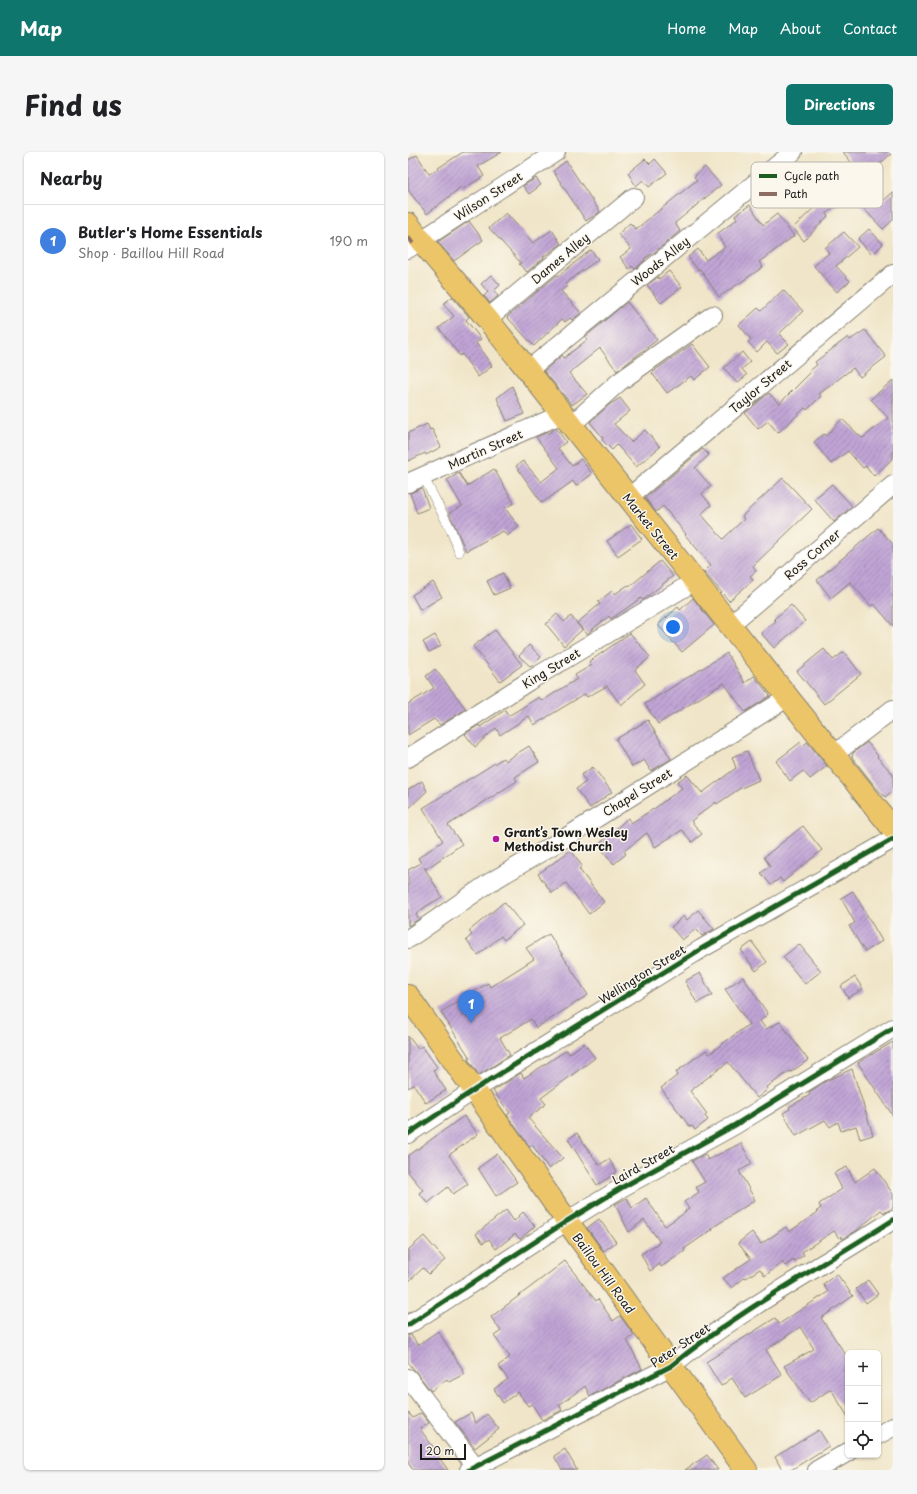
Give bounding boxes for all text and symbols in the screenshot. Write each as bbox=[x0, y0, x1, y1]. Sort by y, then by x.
text: Map bbox=[20, 14, 62, 42]
text: Home bbox=[667, 18, 706, 39]
text: Map bbox=[728, 18, 758, 39]
text: About bbox=[780, 18, 821, 39]
text: Contact bbox=[843, 18, 897, 39]
text: Find us bbox=[24, 83, 122, 126]
button: Directions bbox=[786, 84, 893, 125]
legend bbox=[751, 162, 883, 208]
text: Nearby bbox=[40, 165, 102, 191]
street label: Wilson Street bbox=[450, 167, 526, 225]
text: Cycle path bbox=[784, 167, 839, 184]
text: Path bbox=[784, 185, 808, 202]
text: Butler's Home Essentials bbox=[78, 220, 262, 243]
street label: Dames Alley bbox=[527, 228, 593, 288]
text: 1 bbox=[50, 231, 56, 250]
text: 190 m bbox=[329, 231, 368, 250]
street label: Woods Alley bbox=[627, 232, 693, 290]
text: Shop · Baillou Hill Road bbox=[78, 243, 225, 262]
street label: Taylor Street bbox=[725, 355, 795, 417]
street label: Martin Street bbox=[445, 424, 525, 474]
street label: Market Street bbox=[619, 489, 684, 563]
street label: Ross Corner bbox=[780, 524, 845, 584]
your location bbox=[663, 617, 683, 637]
street label: King Street bbox=[519, 644, 584, 692]
street label: Chapel Street bbox=[599, 763, 675, 821]
place label: Grant’s Town Wesley Methodist Church bbox=[504, 823, 628, 855]
marker: Grant’s Town Wesley Methodist Church bbox=[491, 834, 501, 844]
street label: Wellington Street bbox=[595, 940, 689, 1008]
pin: 1 bbox=[458, 990, 484, 1023]
street label: Laird Street bbox=[609, 1139, 678, 1189]
street label: Baillou Hill Road bbox=[568, 1229, 640, 1317]
street label: Peter Street bbox=[646, 1318, 714, 1372]
map controls bbox=[845, 1350, 881, 1458]
button: + bbox=[845, 1350, 881, 1386]
button: − bbox=[845, 1386, 881, 1422]
button: locate bbox=[845, 1422, 881, 1458]
scale bar bbox=[420, 1442, 466, 1461]
text: 20 m bbox=[426, 1442, 454, 1459]

